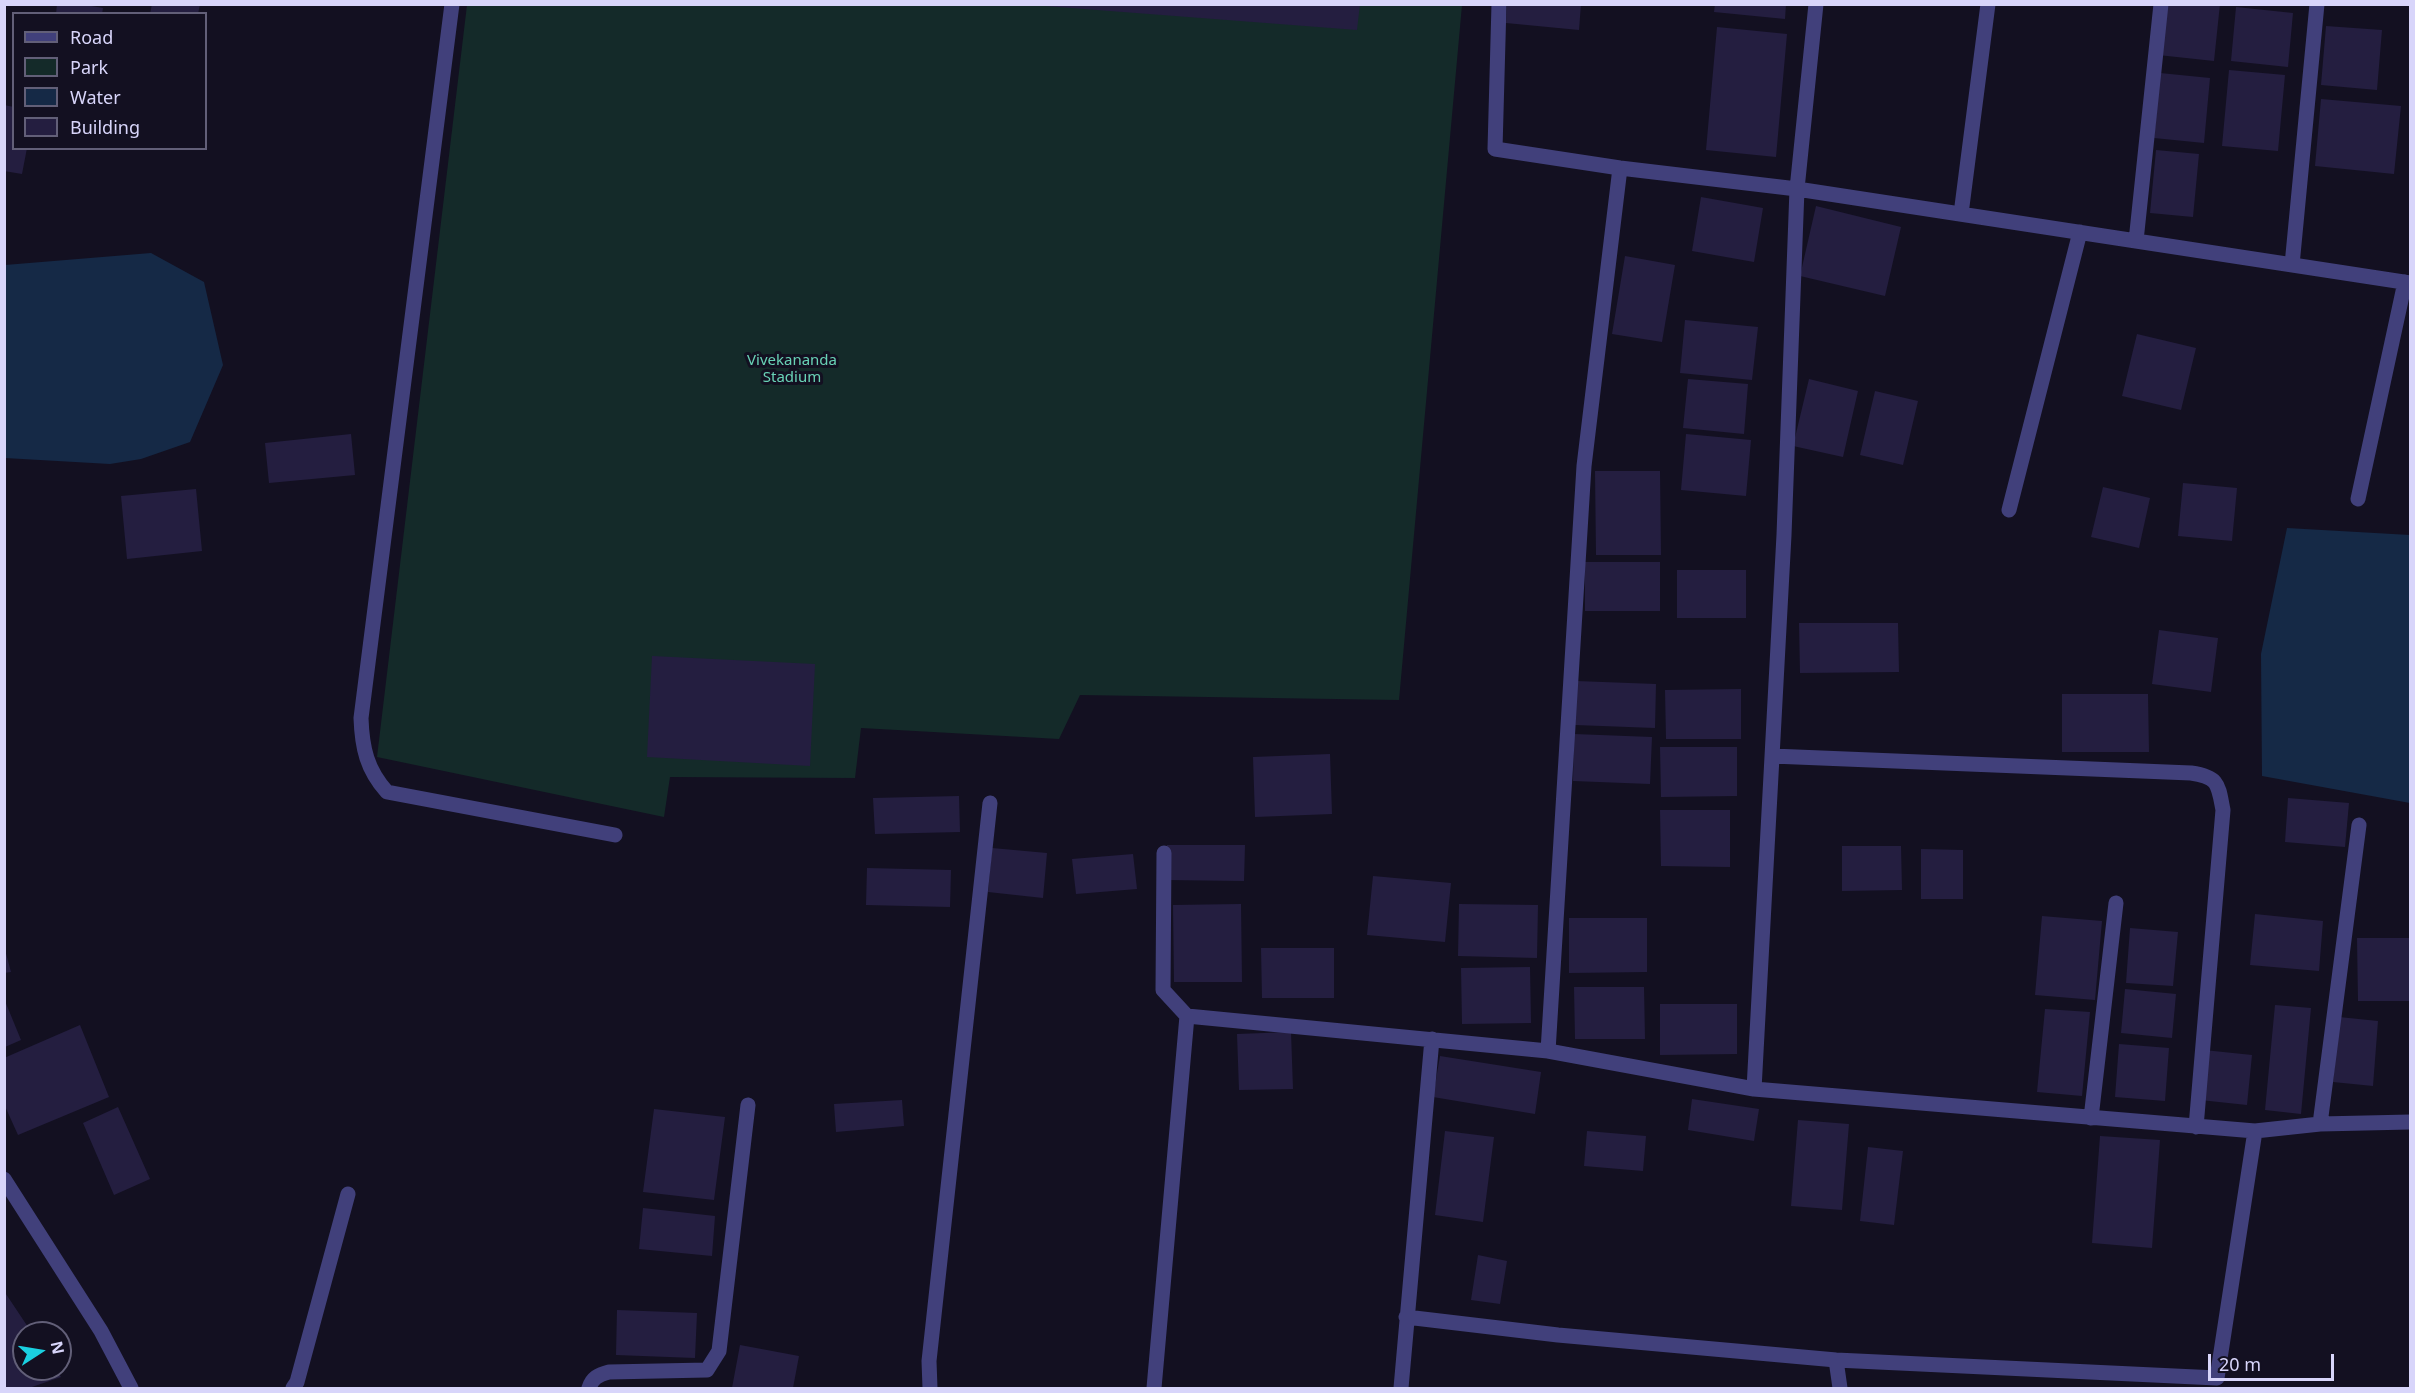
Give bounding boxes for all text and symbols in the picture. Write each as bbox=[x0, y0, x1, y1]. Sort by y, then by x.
legend bbox=[12, 12, 207, 150]
text: Road bbox=[70, 25, 113, 49]
text: Park bbox=[70, 55, 108, 79]
text: Water bbox=[70, 85, 121, 109]
text: Building bbox=[70, 115, 140, 139]
park label: Vivekananda Stadium bbox=[747, 352, 837, 387]
north arrow bbox=[12, 1321, 72, 1381]
text: N bbox=[46, 1339, 70, 1356]
scale bar bbox=[2211, 1342, 2337, 1380]
text: 20 m bbox=[2219, 1352, 2261, 1376]

